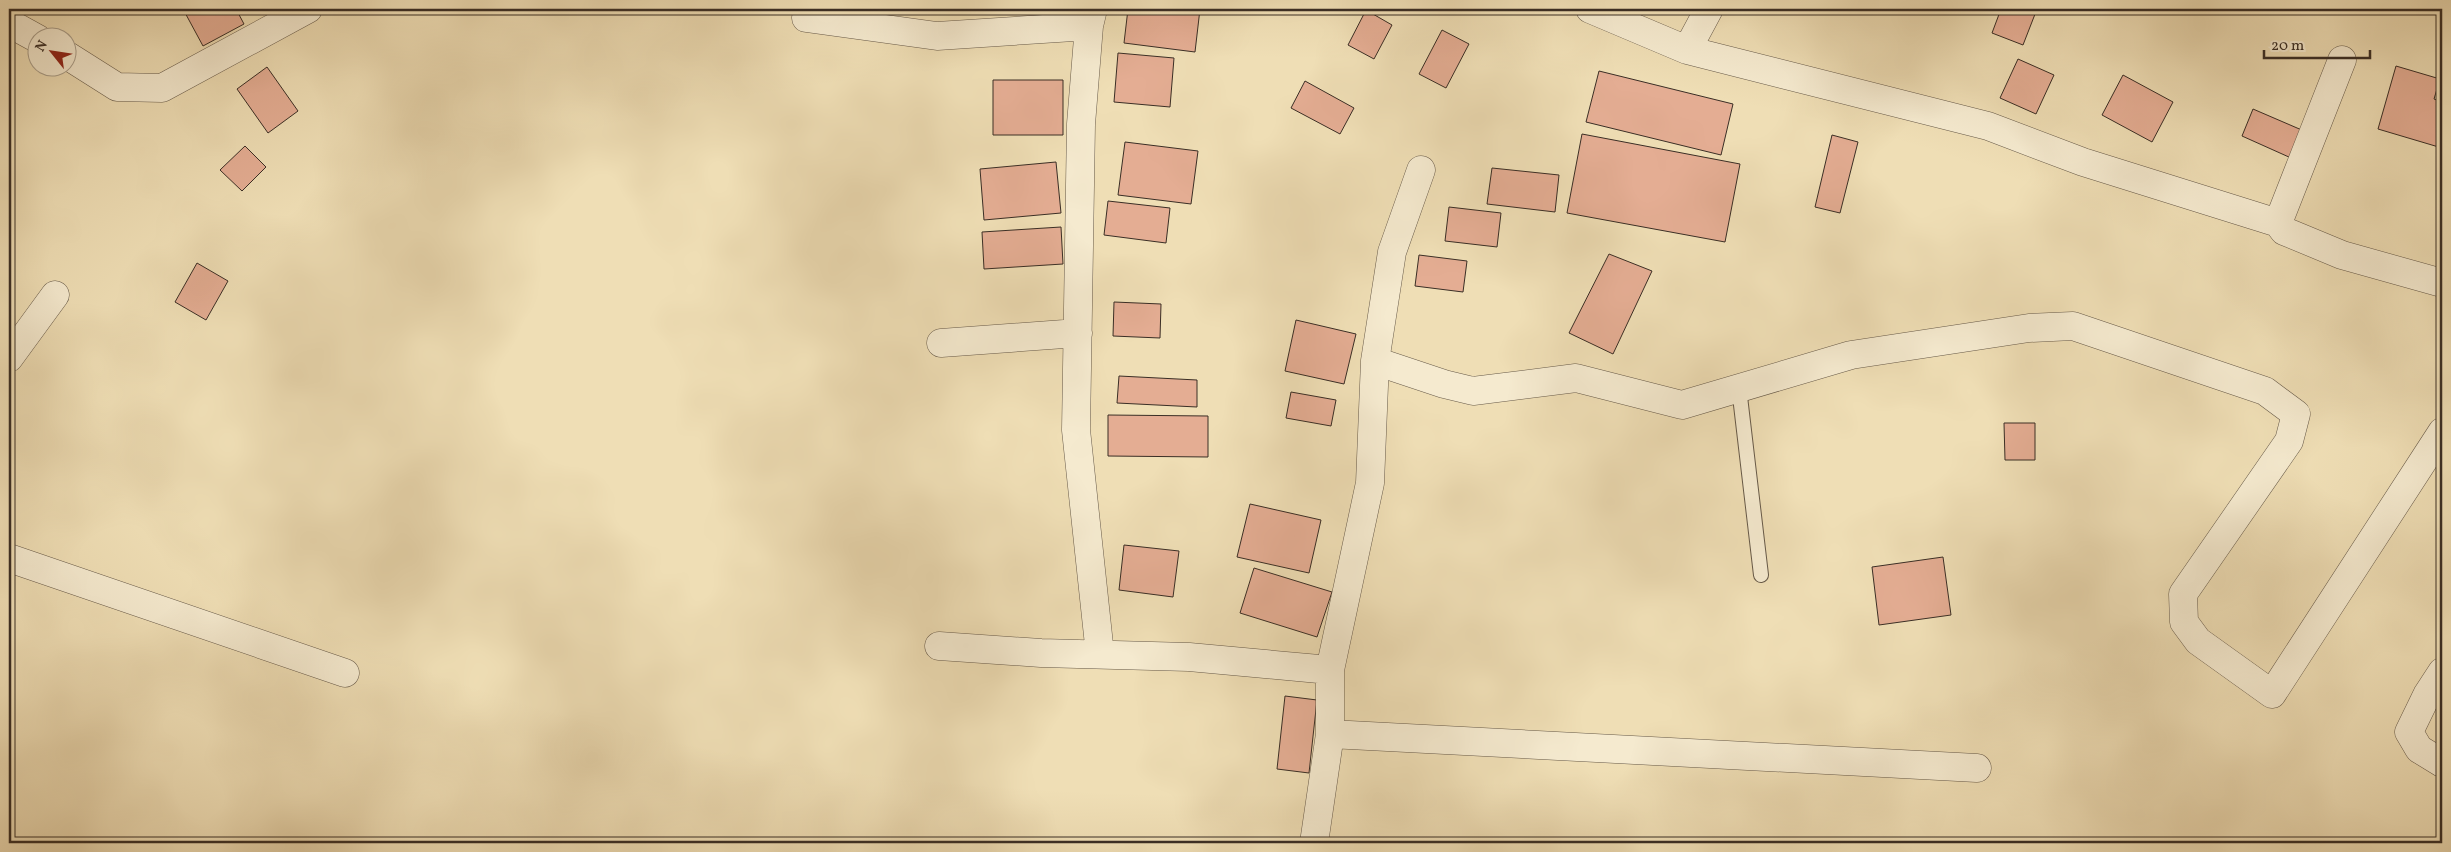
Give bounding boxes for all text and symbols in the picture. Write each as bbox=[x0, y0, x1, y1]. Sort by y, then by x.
north arrow bbox=[28, 28, 78, 78]
scale bar bbox=[2264, 28, 2370, 60]
text: 20 m bbox=[2271, 36, 2304, 57]
text: N bbox=[31, 37, 53, 55]

